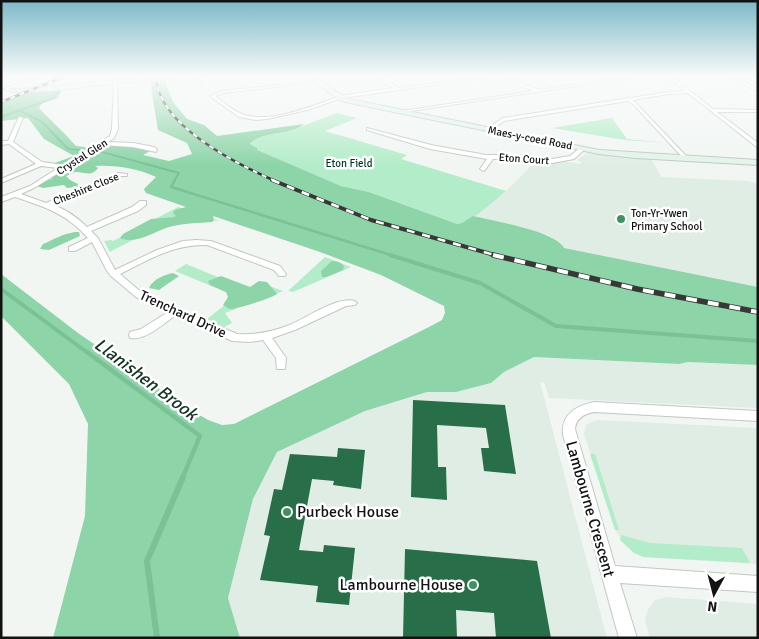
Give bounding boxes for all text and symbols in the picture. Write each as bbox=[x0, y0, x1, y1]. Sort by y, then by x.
street label: Maes-y-coed Road bbox=[487, 123, 573, 153]
street label: Crystal Glen bbox=[54, 136, 110, 178]
street label: Eton Court bbox=[498, 151, 550, 167]
park label: Eton Field bbox=[325, 157, 373, 170]
street label: Cheshire Close bbox=[51, 170, 121, 208]
place label: Ton-Yr-Ywen Primary School bbox=[631, 207, 702, 233]
marker: Ton-Yr-Ywen Primary School bbox=[615, 213, 627, 225]
street label: Trenchard Drive bbox=[137, 286, 229, 342]
water label: Llanishen Brook bbox=[90, 333, 203, 426]
street label: Lambourne Crescent bbox=[561, 439, 619, 580]
place label: Purbeck House bbox=[297, 502, 399, 522]
marker: Purbeck House bbox=[281, 506, 293, 518]
north arrow bbox=[689, 569, 739, 619]
place label: Lambourne House bbox=[339, 575, 463, 595]
marker: Lambourne House bbox=[467, 579, 479, 591]
text: N bbox=[707, 597, 718, 615]

